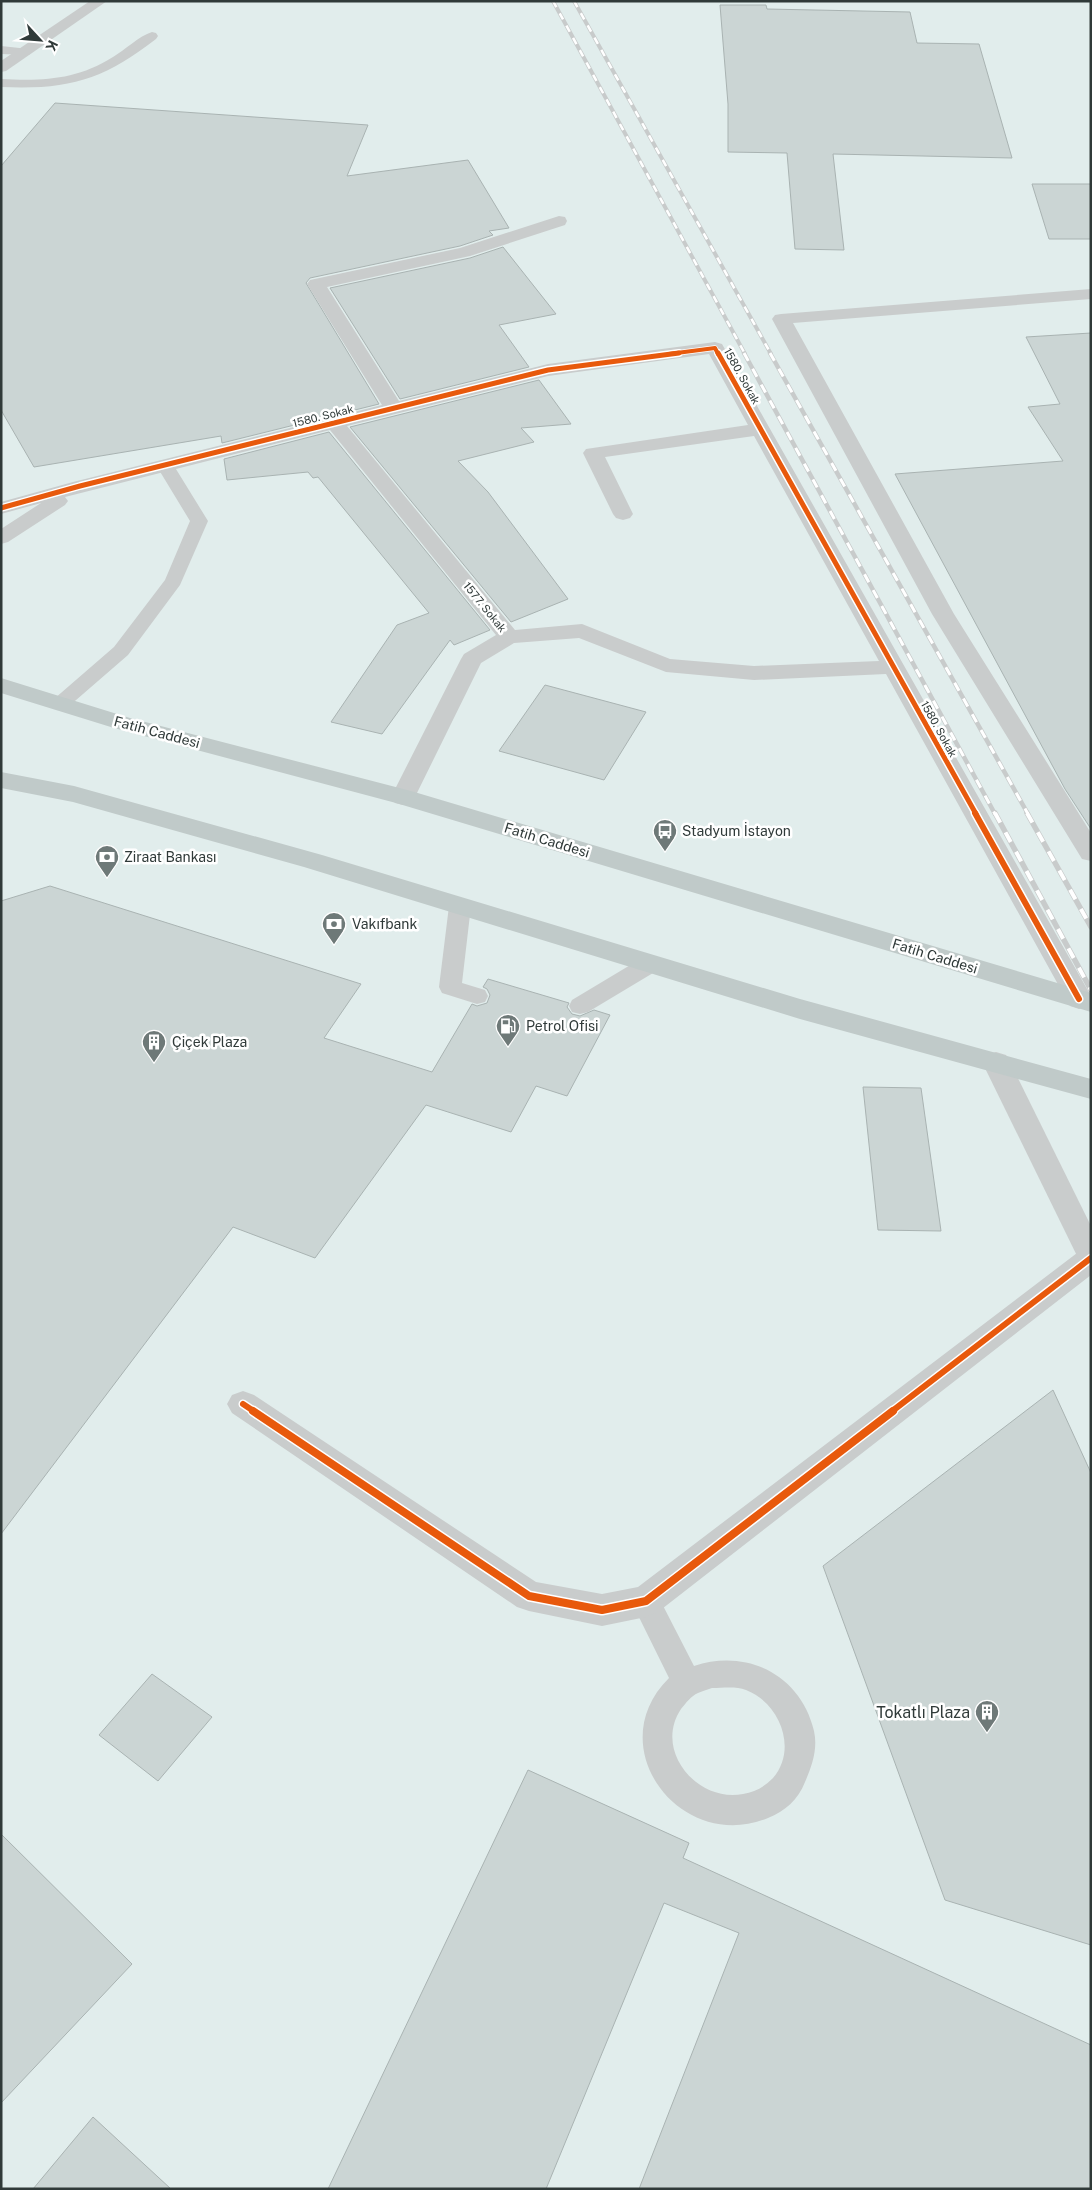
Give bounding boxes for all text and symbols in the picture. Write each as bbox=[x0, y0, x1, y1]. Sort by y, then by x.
north arrow bbox=[15, 15, 65, 65]
text: K bbox=[42, 38, 61, 54]
street label: 1580. Sokak bbox=[722, 346, 762, 406]
street label: 1580. Sokak bbox=[291, 403, 355, 429]
street label: 1577. Sokak bbox=[461, 580, 509, 634]
street label: 1580. Sokak bbox=[919, 699, 959, 759]
street label: Fatih Caddesi bbox=[112, 713, 202, 751]
bus stop icon: Stadyum İstayon bbox=[652, 818, 678, 852]
street label: Fatih Caddesi bbox=[502, 819, 592, 861]
place label: Stadyum İstayon bbox=[682, 821, 791, 839]
bank icon: Ziraat Bankası bbox=[94, 844, 120, 878]
place label: Ziraat Bankası bbox=[124, 849, 217, 865]
bank icon: Vakıfbank bbox=[321, 911, 347, 945]
place label: Vakıfbank bbox=[352, 916, 417, 932]
street label: Fatih Caddesi bbox=[890, 935, 980, 977]
fuel station icon: Petrol Ofisi bbox=[495, 1013, 521, 1047]
place label: Petrol Ofisi bbox=[526, 1018, 599, 1034]
building icon: Çiçek Plaza bbox=[141, 1029, 167, 1063]
place label: Çiçek Plaza bbox=[172, 1034, 247, 1050]
building icon: Tokatlı Plaza bbox=[974, 1699, 1000, 1733]
place label: Tokatlı Plaza bbox=[876, 1703, 970, 1722]

